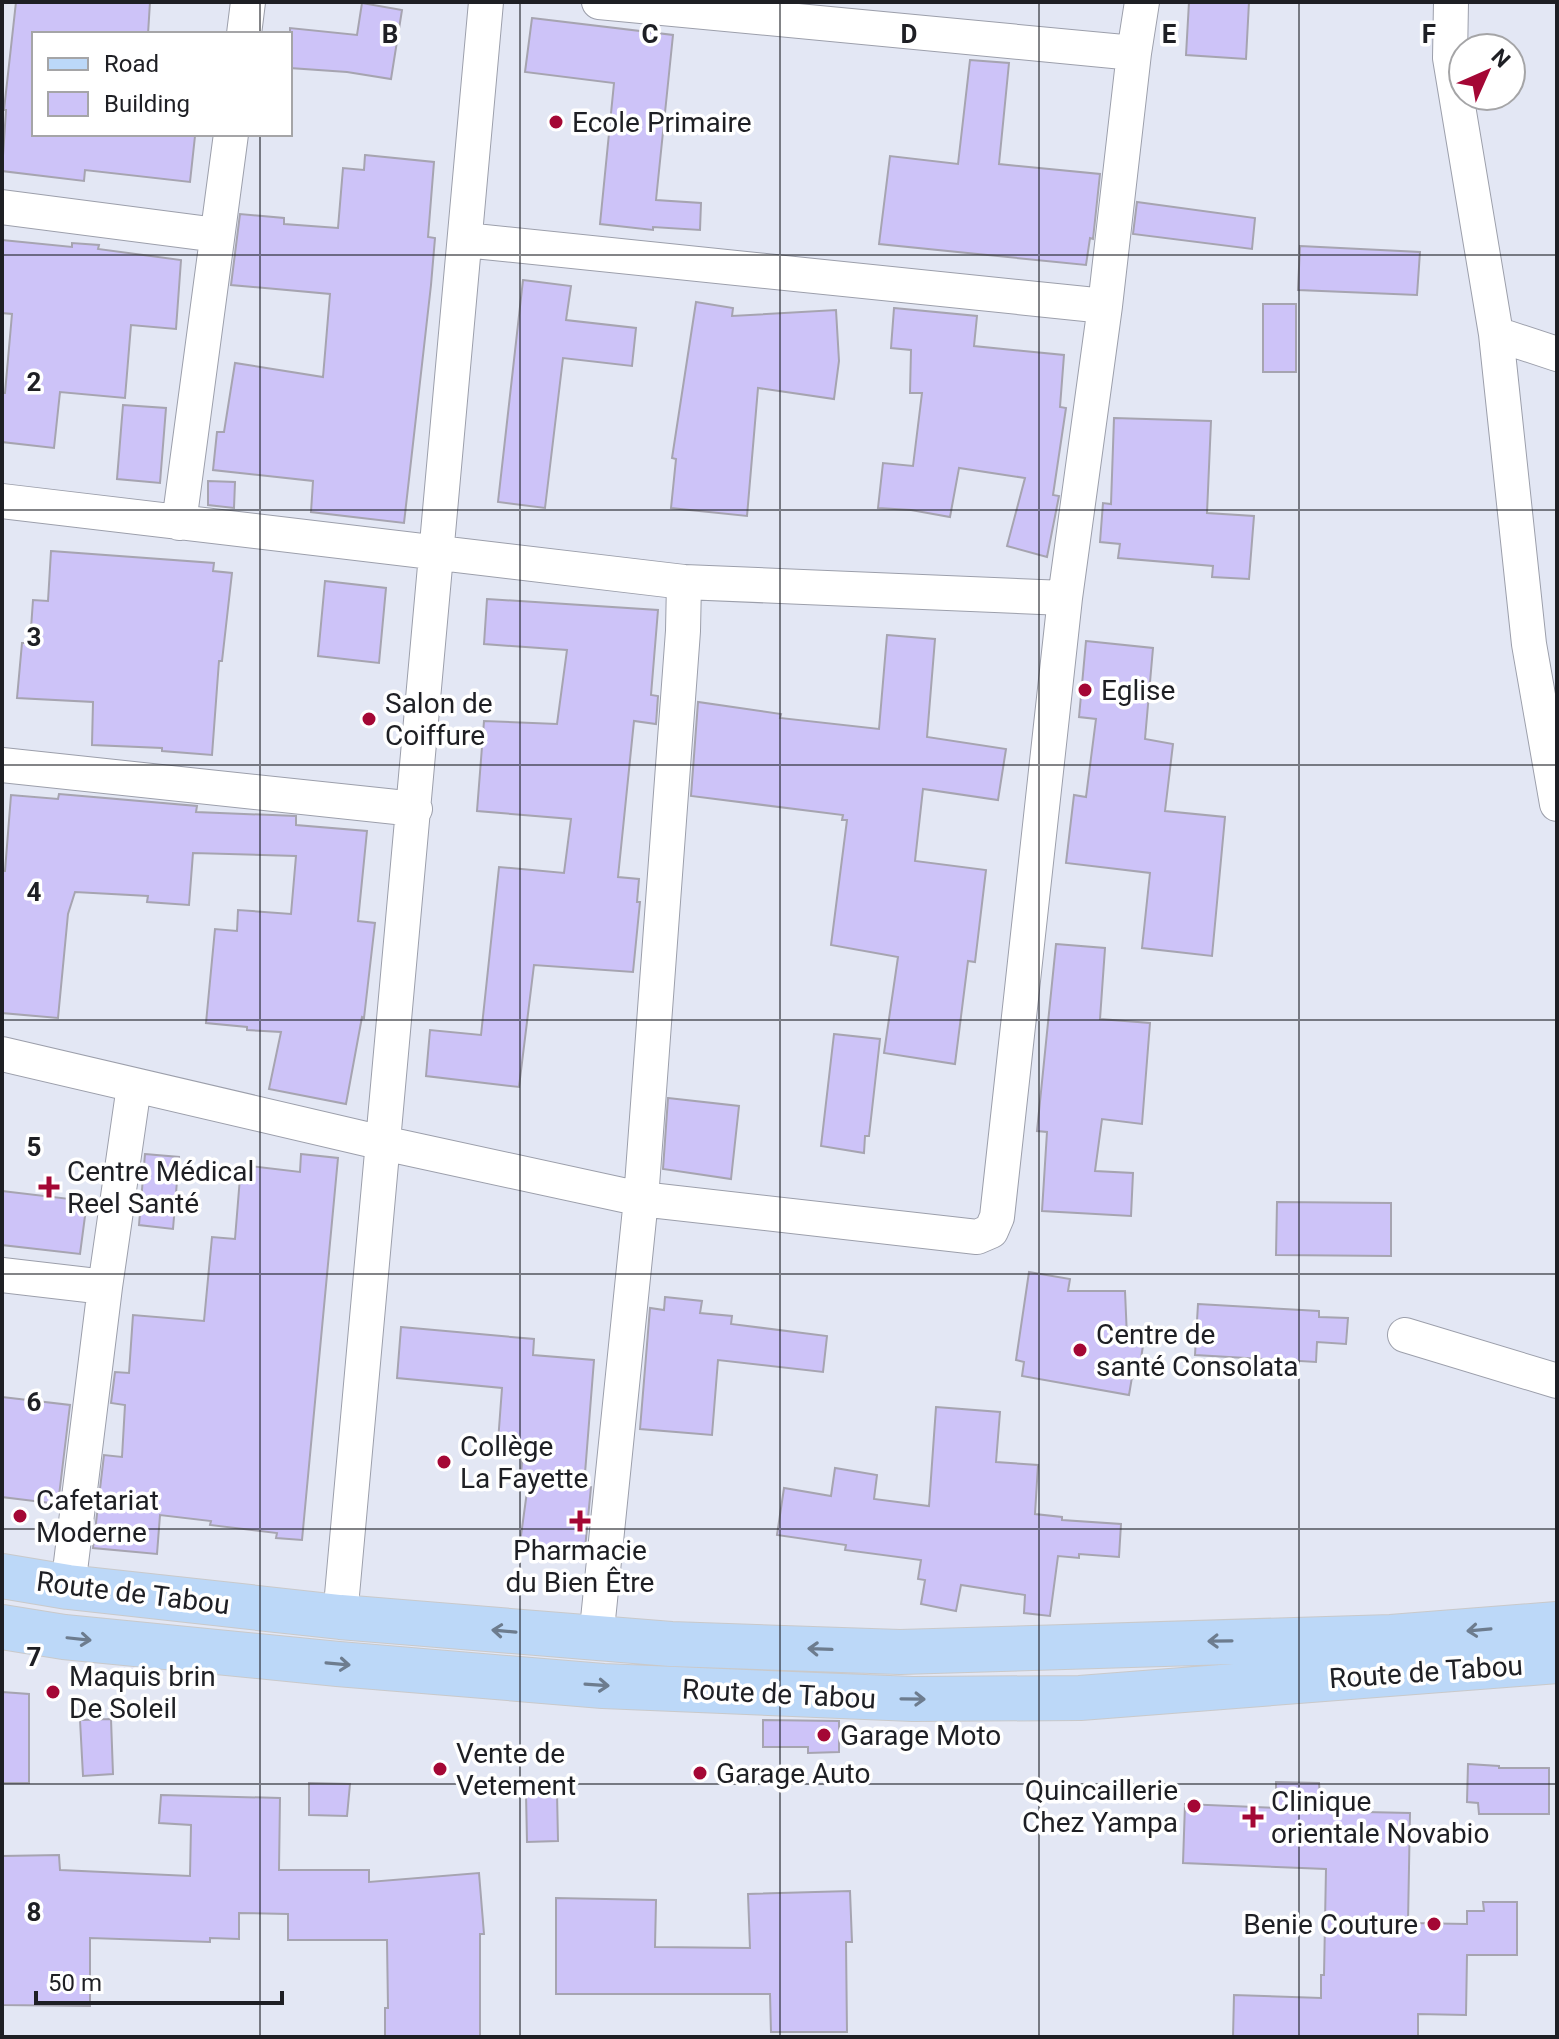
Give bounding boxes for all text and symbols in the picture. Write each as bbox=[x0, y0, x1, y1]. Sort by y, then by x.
text: B bbox=[382, 19, 398, 49]
text: C bbox=[641, 19, 659, 49]
text: D bbox=[901, 19, 917, 49]
text: E bbox=[1162, 19, 1177, 49]
text: F bbox=[1422, 19, 1436, 49]
legend bbox=[32, 32, 292, 136]
north arrow bbox=[1447, 32, 1527, 112]
text: N bbox=[1486, 44, 1515, 73]
text: Road bbox=[104, 50, 159, 78]
text: Building bbox=[104, 90, 190, 118]
place label: Ecole Primaire bbox=[572, 106, 752, 139]
marker: Ecole Primaire bbox=[547, 113, 565, 131]
text: 2 bbox=[27, 367, 41, 397]
text: 3 bbox=[27, 622, 41, 652]
place label: Eglise bbox=[1101, 674, 1175, 707]
marker: Eglise bbox=[1076, 681, 1094, 699]
place label: Salon de Coiffure bbox=[385, 687, 493, 752]
marker: Salon de Coiffure bbox=[360, 710, 378, 728]
text: 4 bbox=[27, 877, 42, 907]
text: 5 bbox=[27, 1132, 41, 1162]
place label: Centre Médical Reel Santé bbox=[67, 1155, 254, 1220]
marker: Centre Médical Reel Santé bbox=[38, 1176, 60, 1198]
place label: Centre de santé Consolata bbox=[1096, 1318, 1299, 1383]
marker: Centre de santé Consolata bbox=[1071, 1341, 1089, 1359]
text: 6 bbox=[27, 1387, 42, 1417]
place label: Collège La Fayette bbox=[460, 1430, 588, 1495]
marker: Collège La Fayette bbox=[435, 1453, 453, 1471]
place label: Cafetariat Moderne bbox=[36, 1484, 159, 1549]
marker: Cafetariat Moderne bbox=[11, 1507, 29, 1525]
marker: Pharmacie du Bien Être bbox=[571, 1512, 589, 1530]
place label: Pharmacie du Bien Être bbox=[506, 1534, 654, 1599]
street label: Route de Tabou bbox=[35, 1565, 231, 1621]
one-way arrow bbox=[491, 1623, 518, 1638]
one-way arrow bbox=[1466, 1623, 1493, 1638]
one-way arrow bbox=[65, 1631, 92, 1646]
one-way arrow bbox=[1207, 1633, 1234, 1649]
one-way arrow bbox=[807, 1641, 834, 1656]
text: 7 bbox=[27, 1642, 41, 1672]
street label: Route de Tabou bbox=[1328, 1649, 1524, 1695]
one-way arrow bbox=[324, 1657, 351, 1672]
place label: Maquis brin De Soleil bbox=[69, 1660, 216, 1725]
street label: Route de Tabou bbox=[681, 1672, 877, 1716]
one-way arrow bbox=[583, 1678, 610, 1693]
marker: Maquis brin De Soleil bbox=[44, 1683, 62, 1701]
one-way arrow bbox=[899, 1691, 926, 1707]
place label: Garage Moto bbox=[840, 1719, 1001, 1752]
marker: Garage Moto bbox=[815, 1726, 833, 1744]
place label: Vente de Vetement bbox=[456, 1737, 576, 1802]
place label: Garage Auto bbox=[716, 1757, 870, 1790]
marker: Vente de Vetement bbox=[431, 1760, 449, 1778]
marker: Garage Auto bbox=[691, 1764, 709, 1782]
place label: Quincaillerie Chez Yampa bbox=[1022, 1774, 1178, 1839]
place label: Clinique orientale Novabio bbox=[1271, 1785, 1489, 1850]
marker: Quincaillerie Chez Yampa bbox=[1185, 1797, 1203, 1815]
marker: Clinique orientale Novabio bbox=[1242, 1806, 1264, 1828]
text: 8 bbox=[27, 1897, 41, 1927]
place label: Benie Couture bbox=[1243, 1908, 1418, 1941]
marker: Benie Couture bbox=[1425, 1915, 1443, 1933]
scale bar bbox=[36, 1955, 282, 2005]
text: 50 m bbox=[48, 1969, 102, 1997]

